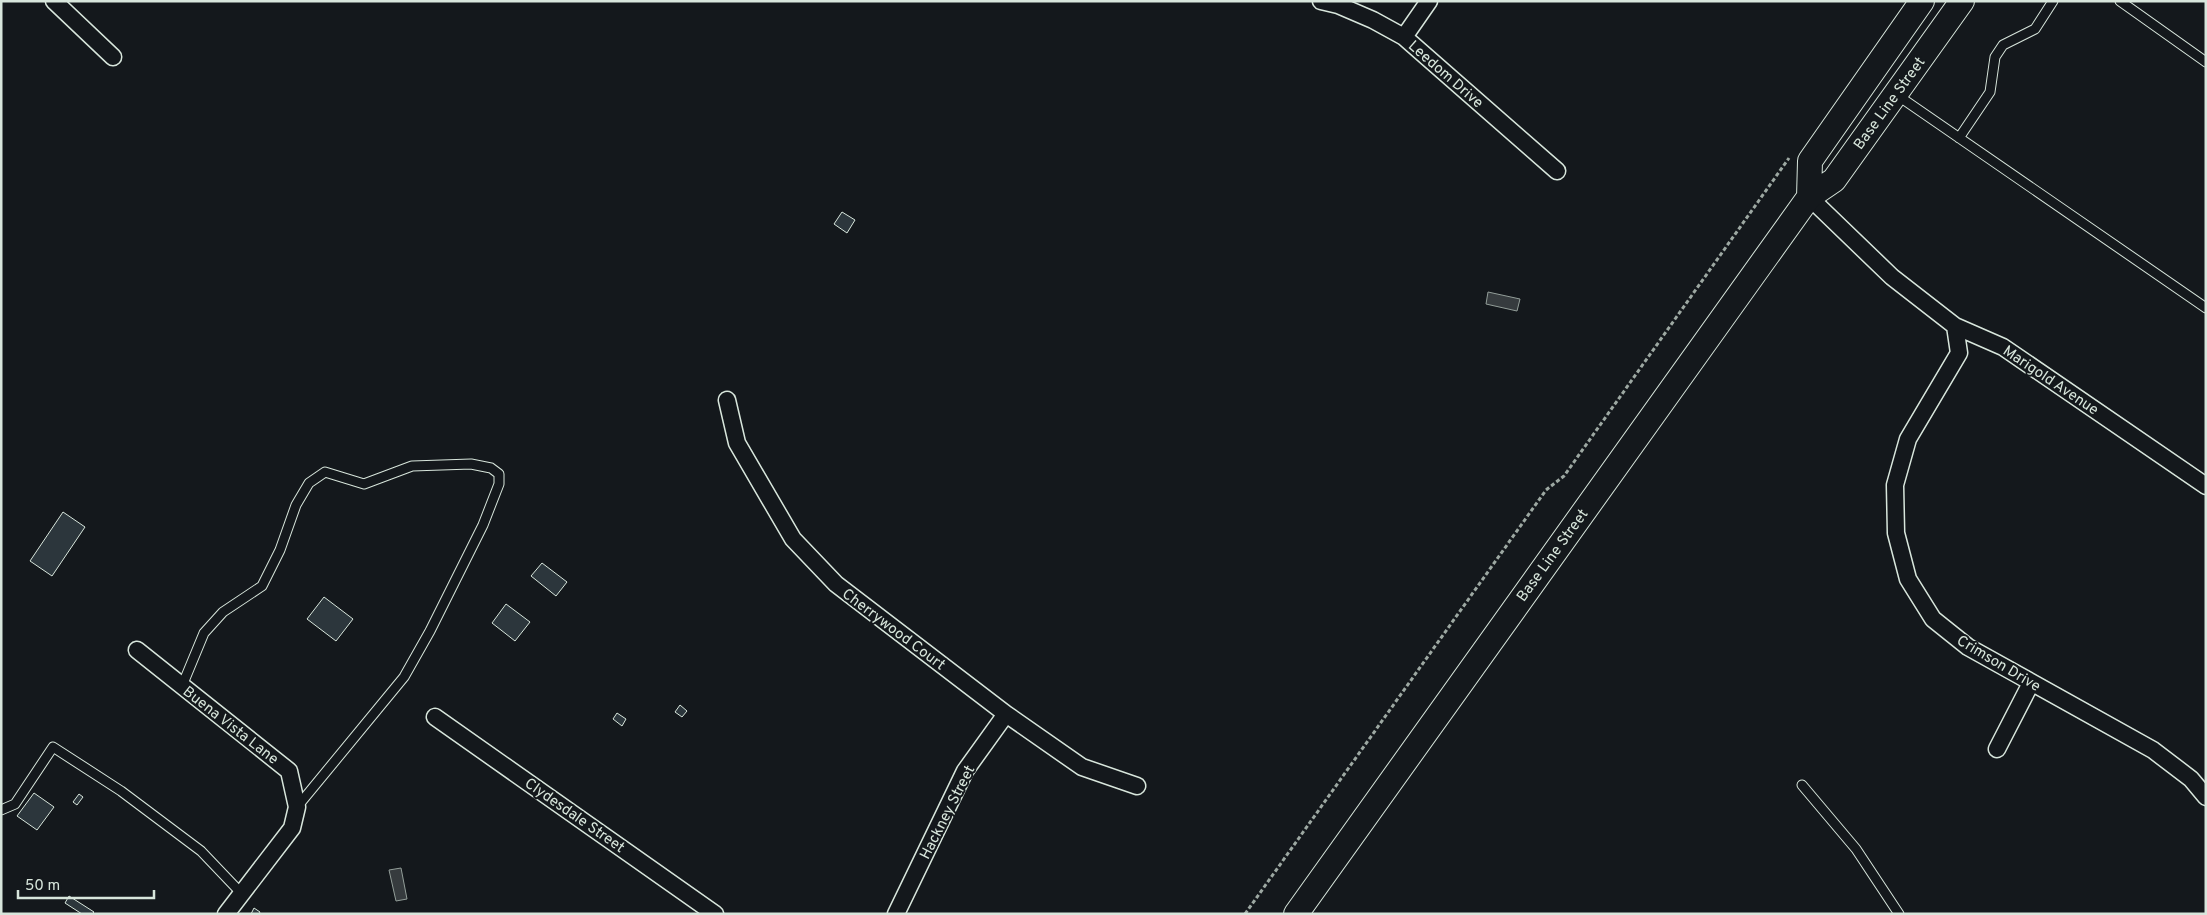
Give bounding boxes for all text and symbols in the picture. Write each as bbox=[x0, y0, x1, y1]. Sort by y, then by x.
street label: Leedom Drive bbox=[1403, 37, 1487, 113]
street label: Base Line Street bbox=[1850, 54, 1930, 154]
street label: Marigold Avenue bbox=[1999, 342, 2102, 420]
street label: Base Line Street bbox=[1513, 506, 1593, 606]
street label: Cherrywood Court bbox=[838, 585, 949, 675]
street label: Crimson Drive bbox=[1953, 632, 2044, 697]
street label: Buena Vista Lane bbox=[178, 683, 282, 769]
street label: Hackney Street bbox=[917, 763, 980, 863]
street label: Clydesdale Street bbox=[520, 775, 628, 858]
scale bar bbox=[18, 868, 154, 900]
text: 50 m bbox=[25, 877, 60, 896]

